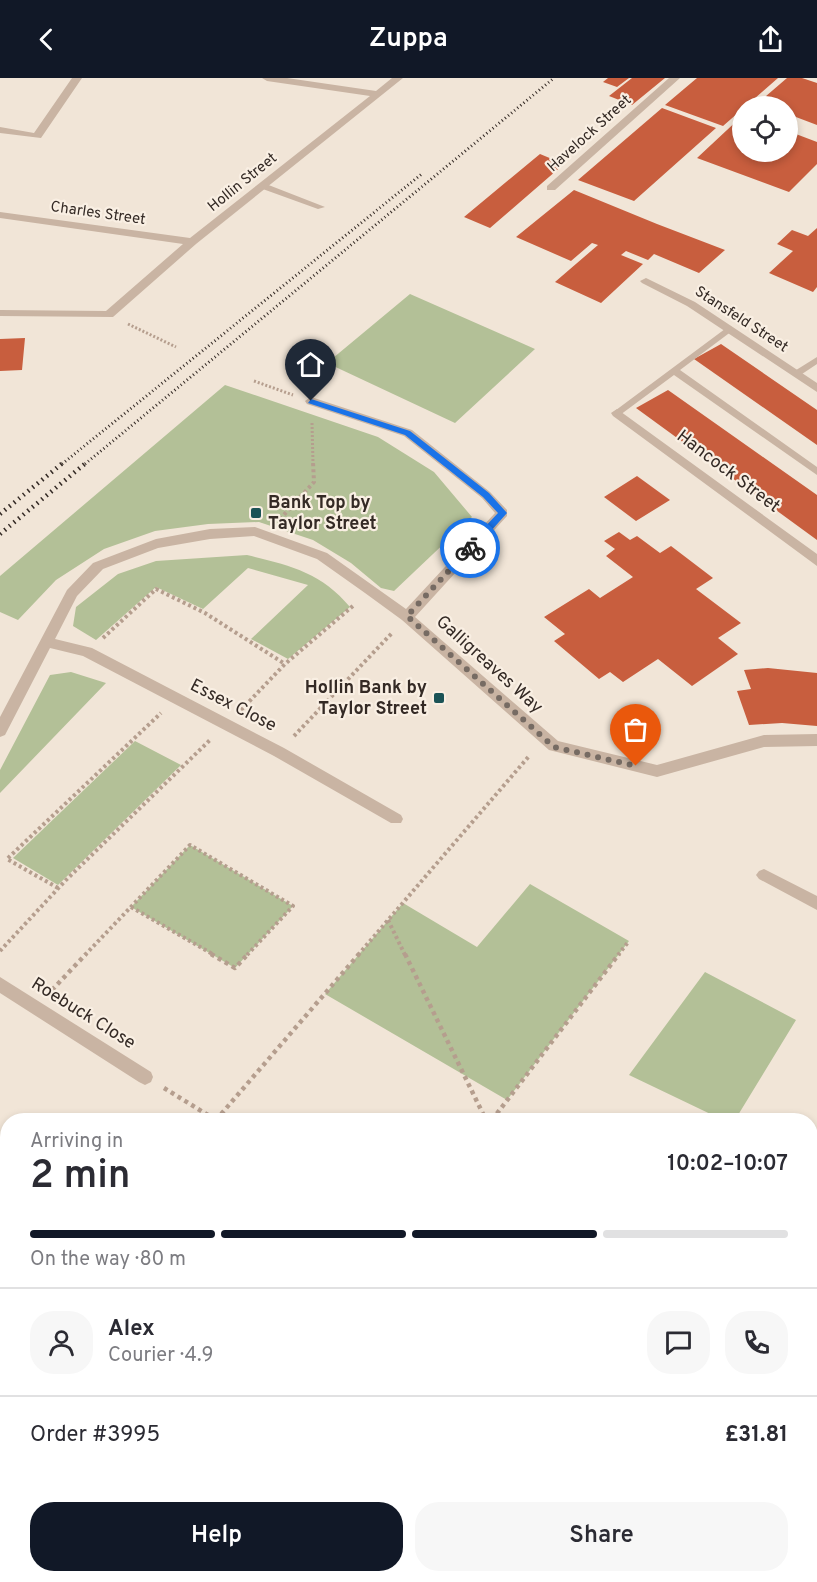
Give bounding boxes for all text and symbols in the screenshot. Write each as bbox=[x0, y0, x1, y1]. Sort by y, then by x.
text: Zuppa bbox=[369, 22, 448, 56]
icon: back bbox=[30, 23, 63, 56]
icon: share bbox=[754, 23, 787, 56]
street label: Havelock Street bbox=[544, 91, 636, 177]
map controls bbox=[732, 96, 798, 162]
button: locate bbox=[732, 96, 798, 162]
street label: Hollin Street bbox=[204, 149, 282, 217]
street label: Charles Street bbox=[49, 198, 147, 230]
street label: Stansfeld Street bbox=[691, 283, 791, 357]
pin bbox=[285, 339, 336, 401]
icon: home bbox=[294, 348, 327, 381]
street label: Hancock Street bbox=[672, 426, 784, 518]
place label: Bank Top by Taylor Street bbox=[268, 492, 377, 536]
marker: Bank Top by Taylor Street bbox=[249, 506, 263, 520]
courier bbox=[440, 518, 500, 578]
icon: bike bbox=[454, 532, 487, 565]
street label: Galligreaves Way bbox=[431, 611, 547, 719]
street label: Essex Close bbox=[186, 674, 280, 738]
place label: Hollin Bank by Taylor Street bbox=[305, 677, 427, 721]
marker: Hollin Bank by Taylor Street bbox=[432, 691, 446, 705]
pin bbox=[610, 704, 661, 766]
icon: bag bbox=[619, 713, 652, 746]
street label: Roebuck Close bbox=[27, 973, 139, 1055]
text: Arriving in bbox=[30, 1129, 123, 1155]
text: 10:02–10:07 bbox=[667, 1151, 788, 1178]
text: 2 min bbox=[30, 1153, 131, 1202]
text: On the way · 80 m bbox=[30, 1247, 186, 1273]
button: person bbox=[30, 1311, 93, 1374]
button: chat bbox=[647, 1311, 710, 1374]
button: phone bbox=[725, 1311, 788, 1374]
text: Alex bbox=[108, 1316, 155, 1343]
text: Courier · 4.9 bbox=[108, 1343, 213, 1369]
text: Order #3995 bbox=[30, 1422, 160, 1449]
text: £31.81 bbox=[725, 1422, 788, 1449]
button: Help bbox=[30, 1502, 403, 1571]
button: Share bbox=[415, 1502, 788, 1571]

